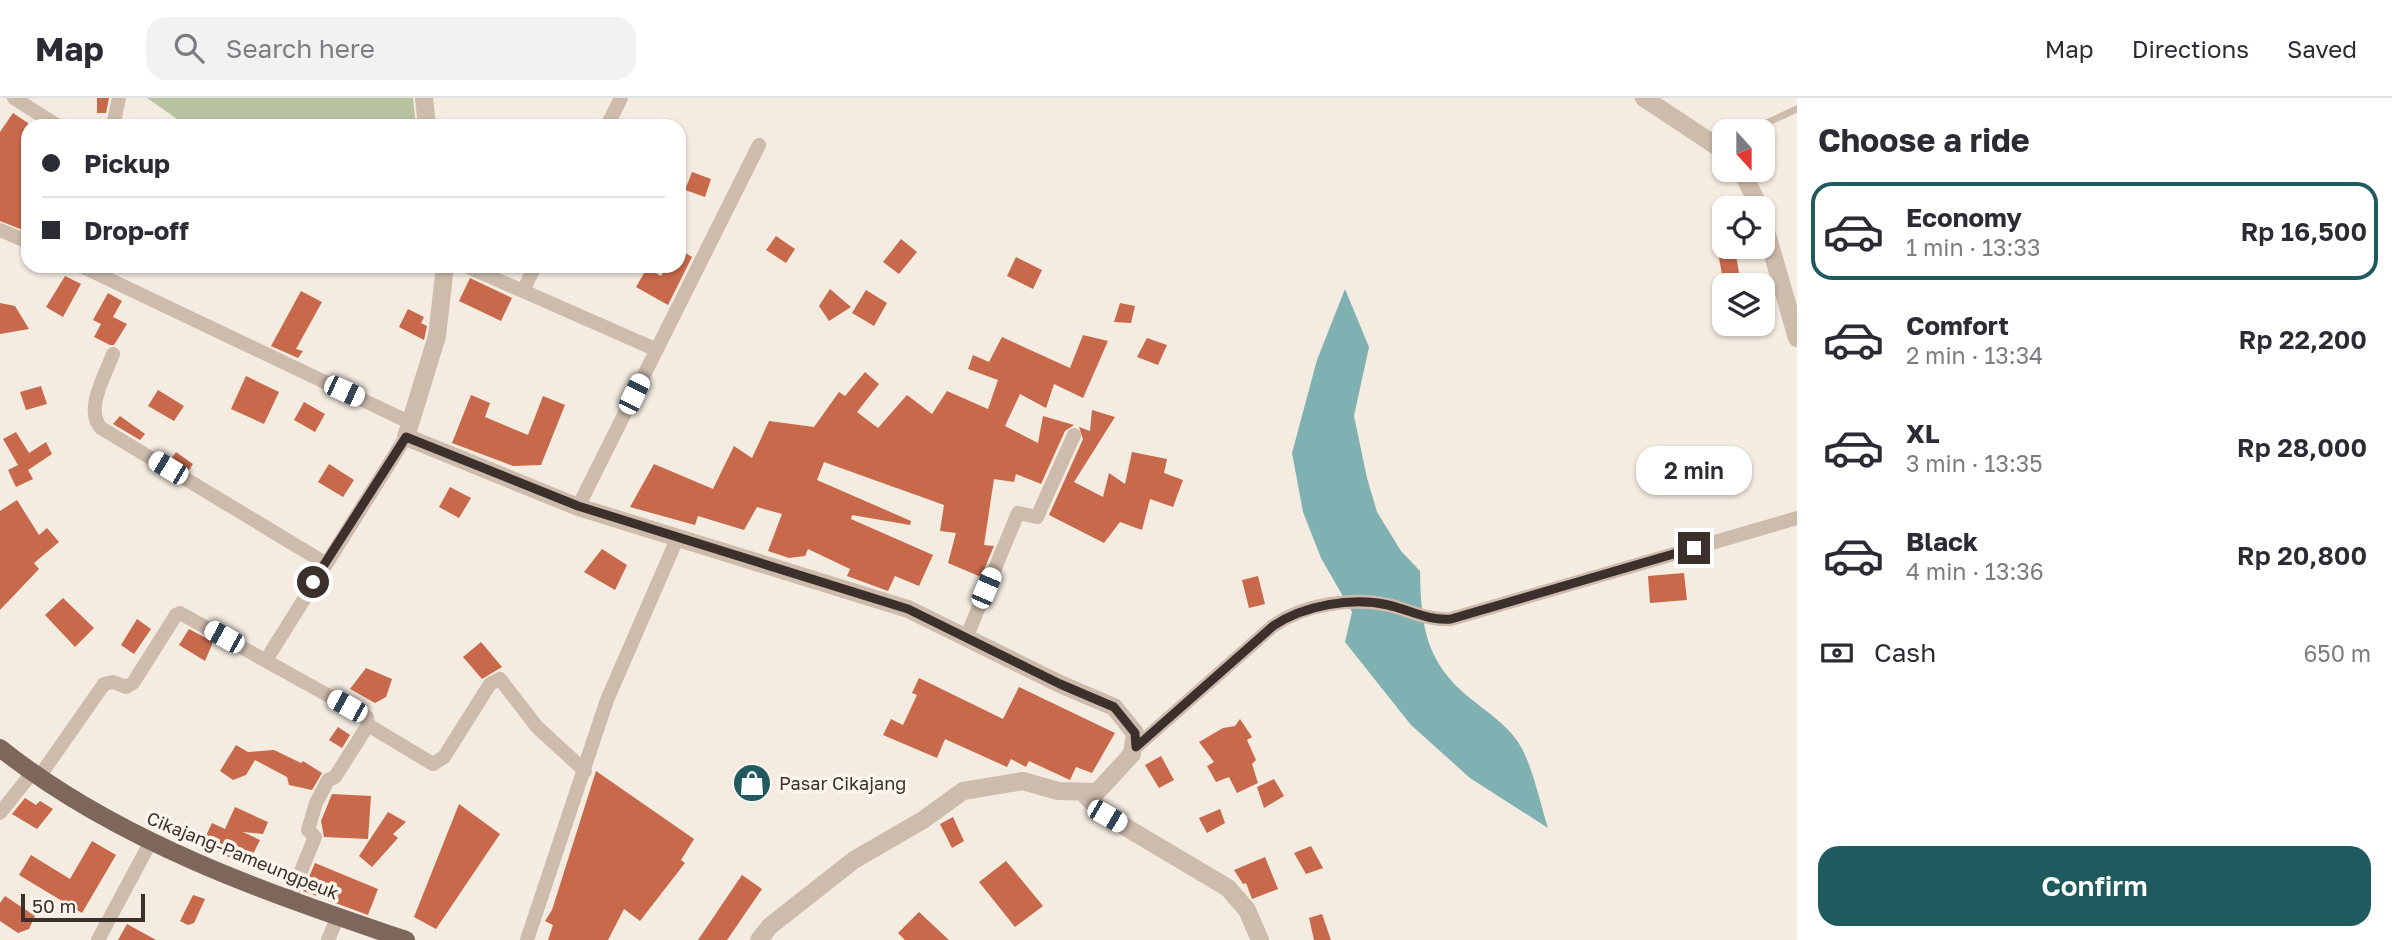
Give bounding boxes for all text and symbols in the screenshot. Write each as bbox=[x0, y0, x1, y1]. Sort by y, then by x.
search box bbox=[146, 17, 636, 80]
text: Map bbox=[35, 29, 104, 68]
icon: search bbox=[170, 29, 208, 67]
text: Search here bbox=[226, 33, 375, 64]
text: Map bbox=[2045, 34, 2094, 63]
text: Directions bbox=[2132, 34, 2249, 63]
text: Saved bbox=[2287, 34, 2357, 63]
north arrow bbox=[1712, 119, 1774, 182]
map controls bbox=[1712, 119, 1775, 336]
text: Choose a ride bbox=[1818, 121, 2030, 159]
text: Pickup bbox=[84, 148, 170, 179]
button: locate bbox=[1712, 196, 1775, 259]
icon: car bbox=[1822, 200, 1885, 263]
text: Economy bbox=[1906, 202, 2022, 233]
text: Drop-off bbox=[84, 215, 189, 246]
text: Rp 16,500 bbox=[2240, 216, 2367, 247]
text: 1 min · 13:33 bbox=[1906, 233, 2040, 261]
button: layers bbox=[1712, 273, 1775, 336]
icon: car bbox=[1822, 308, 1885, 371]
text: Comfort bbox=[1906, 310, 2009, 341]
text: Rp 22,200 bbox=[2239, 324, 2367, 355]
text: 2 min · 13:34 bbox=[1906, 341, 2043, 369]
car bbox=[616, 371, 653, 417]
car bbox=[321, 373, 368, 409]
icon: car bbox=[1822, 416, 1885, 479]
text: XL bbox=[1906, 418, 1940, 449]
text: Rp 28,000 bbox=[2237, 432, 2367, 463]
callout: 2 min bbox=[1636, 447, 1752, 496]
car bbox=[145, 448, 192, 488]
text: 3 min · 13:35 bbox=[1906, 449, 2043, 477]
text: 2 min bbox=[1664, 456, 1724, 484]
icon: car bbox=[1822, 524, 1885, 587]
text: Black bbox=[1906, 526, 1978, 557]
route end bbox=[1678, 532, 1710, 564]
text: Rp 20,800 bbox=[2237, 540, 2367, 571]
text: 4 min · 13:36 bbox=[1906, 557, 2044, 585]
car bbox=[969, 565, 1004, 611]
route start bbox=[297, 566, 329, 598]
car bbox=[201, 618, 248, 656]
icon: cash bbox=[1818, 634, 1856, 672]
text: Cash bbox=[1874, 637, 1936, 668]
text: 650 m bbox=[2303, 639, 2371, 667]
car bbox=[324, 687, 371, 725]
shop icon: Pasar Cikajang bbox=[731, 762, 773, 804]
place label: Pasar Cikajang bbox=[779, 772, 906, 794]
car bbox=[1084, 796, 1131, 836]
street label: Cikajang-Pameungpeuk bbox=[144, 806, 342, 904]
button: Confirm bbox=[1818, 846, 2371, 926]
scale bar bbox=[21, 891, 145, 923]
text: 50 m bbox=[32, 894, 76, 917]

